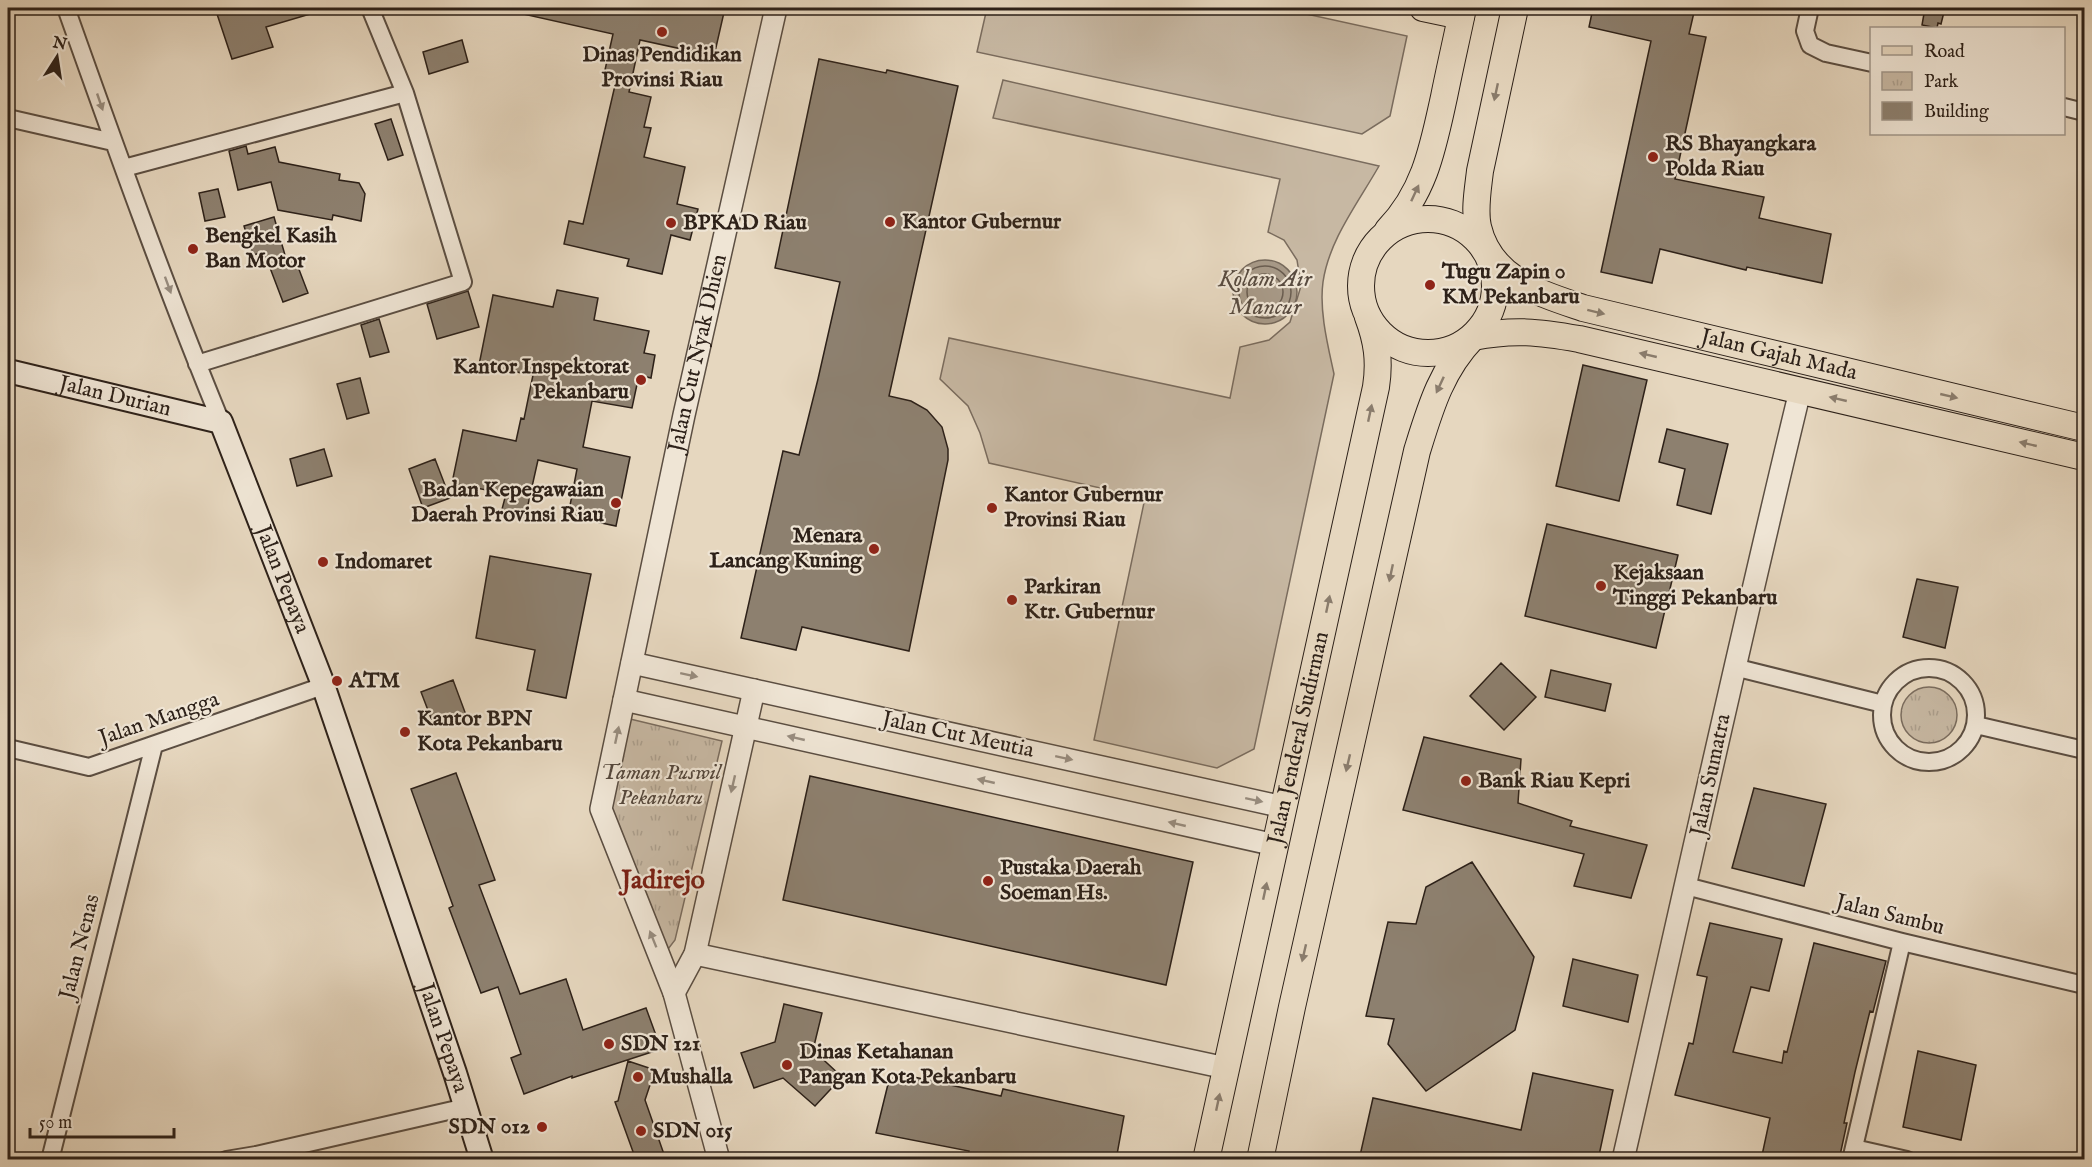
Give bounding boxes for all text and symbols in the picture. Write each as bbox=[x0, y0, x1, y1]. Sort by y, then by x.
marker: Dinas Pendidikan Provinsi Riau bbox=[655, 25, 669, 39]
north arrow bbox=[27, 27, 87, 87]
legend bbox=[1870, 27, 2065, 135]
text: N bbox=[50, 33, 69, 56]
place label: Dinas Pendidikan Provinsi Riau bbox=[582, 41, 742, 94]
text: Road bbox=[1924, 41, 1965, 64]
text: Park bbox=[1924, 71, 1959, 94]
one-way arrow bbox=[1491, 83, 1501, 101]
one-way arrow bbox=[95, 93, 105, 111]
text: Building bbox=[1924, 101, 1989, 124]
place label: RS Bhayangkara Polda Riau bbox=[1665, 130, 1816, 183]
marker: RS Bhayangkara Polda Riau bbox=[1646, 150, 1660, 164]
one-way arrow bbox=[1411, 185, 1420, 202]
place label: Kantor Gubernur bbox=[902, 208, 1062, 236]
place label: BPKAD Riau bbox=[683, 209, 807, 237]
marker: Kantor Gubernur bbox=[883, 215, 897, 229]
marker: BPKAD Riau bbox=[664, 216, 678, 230]
place label: Bengkel Kasih Ban Motor bbox=[205, 222, 337, 275]
marker: Bengkel Kasih Ban Motor bbox=[186, 242, 200, 256]
street label: Jalan Cut Nyak Dhien bbox=[662, 251, 734, 458]
place label: Tugu Zapin 0 KM Pekanbaru bbox=[1441, 258, 1580, 311]
water label: Kolam Air Mancur bbox=[1217, 264, 1314, 323]
one-way arrow bbox=[163, 276, 173, 294]
marker: Tugu Zapin 0 KM Pekanbaru bbox=[1423, 278, 1437, 292]
one-way arrow bbox=[1587, 307, 1605, 317]
street label: Jalan Gajah Mada bbox=[1695, 322, 1860, 387]
one-way arrow bbox=[1639, 349, 1657, 359]
place label: Kantor Inspektorat Pekanbaru bbox=[453, 353, 630, 406]
street label: Jalan Durian bbox=[53, 369, 174, 424]
marker: Kantor Inspektorat Pekanbaru bbox=[634, 373, 648, 387]
one-way arrow bbox=[1435, 376, 1444, 393]
one-way arrow bbox=[1940, 392, 1958, 402]
one-way arrow bbox=[1828, 394, 1847, 404]
one-way arrow bbox=[1366, 404, 1376, 423]
one-way arrow bbox=[2018, 438, 2037, 448]
place label: Badan Kepegawaian Daerah Provinsi Riau bbox=[411, 476, 605, 529]
place label: Kantor Gubernur Provinsi Riau bbox=[1004, 481, 1164, 534]
marker: Badan Kepegawaian Daerah Provinsi Riau bbox=[609, 496, 623, 510]
marker: Kantor Gubernur Provinsi Riau bbox=[985, 501, 999, 515]
street label: Jalan Pepaya bbox=[247, 519, 316, 638]
place label: Menara Lancang Kuning bbox=[709, 522, 863, 575]
marker: Menara Lancang Kuning bbox=[867, 542, 881, 556]
place label: Indomaret bbox=[335, 548, 432, 576]
marker: Indomaret bbox=[316, 555, 330, 569]
place label: Kejaksaan Tinggi Pekanbaru bbox=[1612, 559, 1778, 612]
one-way arrow bbox=[1386, 564, 1395, 583]
place label: Parkiran Ktr. Gubernur bbox=[1024, 573, 1156, 626]
marker: Kejaksaan Tinggi Pekanbaru bbox=[1594, 579, 1608, 593]
marker: Parkiran Ktr. Gubernur bbox=[1005, 593, 1019, 607]
one-way arrow bbox=[1324, 594, 1334, 613]
street label: Jalan Jenderal Sudirman bbox=[1261, 629, 1336, 850]
place label: ATM bbox=[348, 667, 400, 695]
one-way arrow bbox=[680, 671, 699, 680]
marker: ATM bbox=[330, 674, 344, 688]
street label: Jalan Mangga bbox=[92, 685, 223, 754]
place label: Kantor BPN Kota Pekanbaru bbox=[417, 705, 563, 758]
street label: Jalan Cut Meutia bbox=[877, 705, 1037, 765]
street label: Jalan Sumatra bbox=[1684, 711, 1738, 842]
marker: Kantor BPN Kota Pekanbaru bbox=[398, 725, 412, 739]
one-way arrow bbox=[613, 725, 622, 744]
one-way arrow bbox=[787, 733, 805, 743]
one-way arrow bbox=[1055, 754, 1074, 763]
one-way arrow bbox=[1342, 754, 1352, 772]
park label: Taman Puswil Pekanbaru bbox=[601, 759, 723, 812]
place label: Bank Riau Kepri bbox=[1478, 767, 1631, 795]
marker: Bank Riau Kepri bbox=[1459, 774, 1473, 788]
one-way arrow bbox=[727, 775, 737, 793]
one-way arrow bbox=[977, 776, 996, 785]
one-way arrow bbox=[1245, 796, 1264, 805]
one-way arrow bbox=[1168, 818, 1186, 828]
place label: Pustaka Daerah Soeman Hs. bbox=[1000, 854, 1142, 907]
district label: Jadirejo bbox=[618, 864, 705, 897]
marker: Pustaka Daerah Soeman Hs. bbox=[981, 874, 995, 888]
one-way arrow bbox=[1260, 882, 1270, 901]
street label: Jalan Sambu bbox=[1830, 887, 1947, 942]
street label: Jalan Nenas bbox=[53, 891, 107, 1005]
one-way arrow bbox=[648, 930, 657, 948]
one-way arrow bbox=[1299, 944, 1308, 963]
street label: Jalan Pepaya bbox=[411, 977, 474, 1097]
place label: SDN 121 bbox=[621, 1030, 700, 1058]
marker: SDN 121 bbox=[602, 1037, 616, 1051]
place label: Dinas Ketahanan Pangan Kota Pekanbaru bbox=[799, 1038, 1017, 1091]
marker: Dinas Ketahanan Pangan Kota Pekanbaru bbox=[780, 1058, 794, 1072]
place label: Mushalla bbox=[650, 1063, 733, 1091]
marker: Mushalla bbox=[631, 1070, 645, 1084]
one-way arrow bbox=[1214, 1093, 1224, 1112]
scale bar bbox=[30, 1101, 174, 1139]
text: 50 m bbox=[39, 1112, 72, 1135]
place label: SDN 012 bbox=[448, 1113, 530, 1141]
place label: SDN 015 bbox=[653, 1117, 732, 1145]
marker: SDN 012 bbox=[535, 1120, 549, 1134]
marker: SDN 015 bbox=[634, 1124, 648, 1138]

